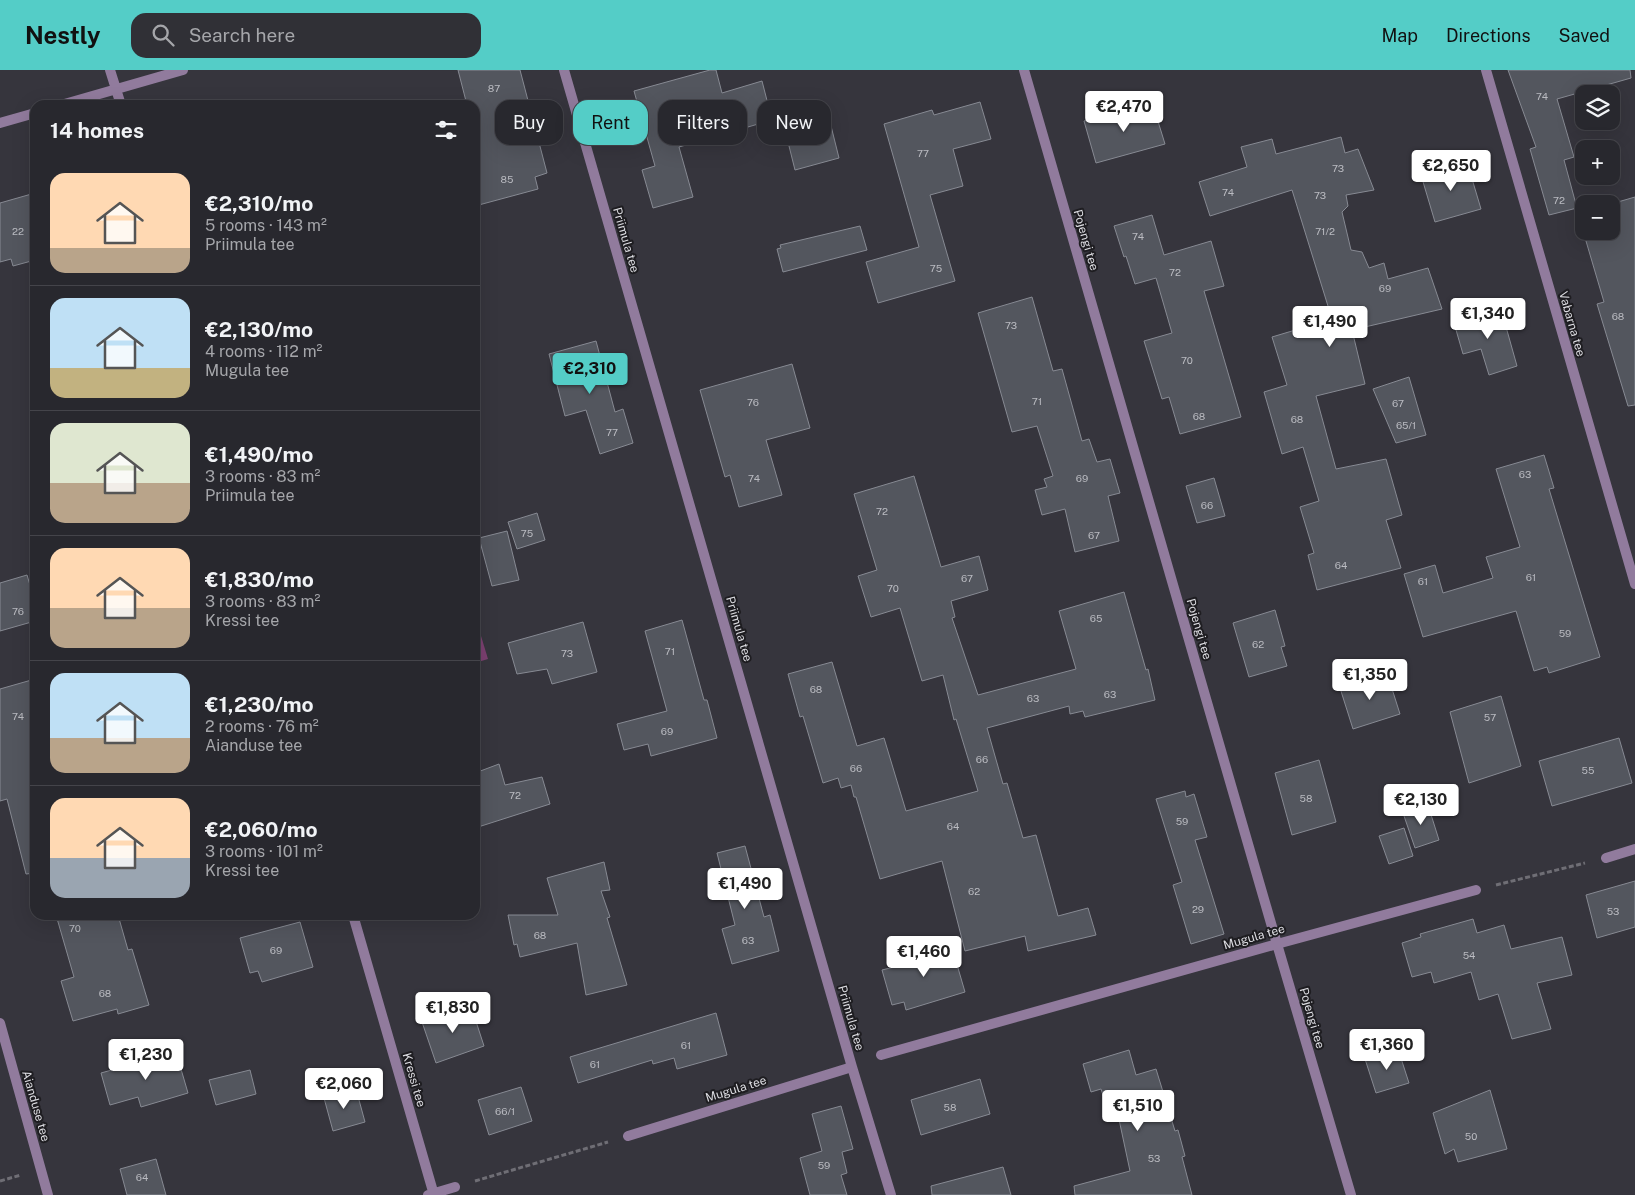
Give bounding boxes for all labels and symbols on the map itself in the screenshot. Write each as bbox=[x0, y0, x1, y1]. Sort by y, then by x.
house number: 87 bbox=[488, 82, 500, 94]
pin: €2,470 bbox=[1083, 90, 1165, 133]
house number: 74 bbox=[1536, 90, 1548, 102]
house number: 77 bbox=[917, 147, 929, 159]
pin: €2,650 bbox=[1410, 150, 1492, 192]
house number: 73 bbox=[1332, 162, 1344, 174]
house number: 85 bbox=[501, 173, 513, 185]
house number: 74 bbox=[1222, 186, 1234, 198]
house number: 73 bbox=[1314, 189, 1326, 201]
house number: 72 bbox=[1553, 194, 1565, 206]
street label: Priimula tee bbox=[610, 206, 642, 274]
street label: Pojengi tee bbox=[1071, 208, 1101, 272]
house number: 22 bbox=[12, 225, 24, 237]
house number: 71/2 bbox=[1315, 225, 1335, 237]
house number: 74 bbox=[1132, 230, 1144, 242]
house number: 75 bbox=[930, 262, 942, 274]
house number: 72 bbox=[1169, 266, 1181, 278]
house number: 69 bbox=[1379, 282, 1391, 294]
street label: Vabarna tee bbox=[1556, 290, 1588, 358]
pin: €1,340 bbox=[1447, 298, 1529, 340]
pin: €1,490 bbox=[1289, 306, 1371, 348]
house number: 68 bbox=[1612, 310, 1624, 322]
house number: 73 bbox=[1005, 319, 1017, 331]
pin: €2,310 bbox=[549, 352, 631, 395]
house number: 70 bbox=[1181, 354, 1193, 366]
house number: 71 bbox=[1032, 395, 1042, 407]
house number: 76 bbox=[747, 396, 759, 408]
house number: 67 bbox=[1392, 397, 1404, 409]
house number: 68 bbox=[1193, 410, 1205, 422]
house number: 68 bbox=[1291, 413, 1303, 425]
house number: 65/1 bbox=[1396, 419, 1416, 431]
house number: 77 bbox=[606, 426, 618, 438]
house number: 63 bbox=[1519, 468, 1531, 480]
house number: 74 bbox=[748, 472, 760, 484]
house number: 69 bbox=[1076, 472, 1088, 484]
house number: 66 bbox=[1201, 499, 1213, 511]
house number: 72 bbox=[876, 505, 888, 517]
house number: 75 bbox=[521, 527, 533, 539]
house number: 67 bbox=[1088, 529, 1100, 541]
house number: 64 bbox=[1335, 559, 1347, 571]
house number: 61 bbox=[1526, 571, 1536, 583]
house number: 67 bbox=[961, 572, 973, 584]
house number: 61 bbox=[1418, 575, 1428, 587]
house number: 70 bbox=[887, 582, 899, 594]
street label: Priimula tee bbox=[723, 595, 755, 663]
street label: Pojengi tee bbox=[1184, 597, 1214, 661]
house number: 76 bbox=[12, 605, 24, 617]
house number: 65 bbox=[1090, 612, 1102, 624]
house number: 59 bbox=[1559, 627, 1571, 639]
house number: 62 bbox=[1252, 638, 1264, 650]
house number: 71 bbox=[665, 645, 675, 657]
house number: 73 bbox=[561, 647, 573, 659]
pin: €1,350 bbox=[1329, 658, 1411, 701]
house number: 68 bbox=[810, 683, 822, 695]
house number: 63 bbox=[1104, 688, 1116, 700]
house number: 63 bbox=[1027, 692, 1039, 704]
house number: 74 bbox=[12, 710, 24, 722]
house number: 57 bbox=[1484, 711, 1496, 723]
house number: 69 bbox=[661, 725, 673, 737]
house number: 66 bbox=[976, 753, 988, 765]
house number: 66 bbox=[850, 762, 862, 774]
house number: 55 bbox=[1582, 764, 1594, 776]
pin: €2,130 bbox=[1380, 784, 1462, 826]
house number: 72 bbox=[509, 789, 521, 801]
house number: 58 bbox=[1300, 792, 1312, 804]
house number: 59 bbox=[1176, 815, 1188, 827]
house number: 64 bbox=[947, 820, 959, 832]
pin: €1,490 bbox=[704, 868, 786, 910]
house number: 62 bbox=[968, 885, 980, 897]
house number: 29 bbox=[1192, 903, 1204, 915]
house number: 53 bbox=[1607, 905, 1619, 917]
house number: 70 bbox=[69, 922, 81, 934]
street label: Mugula tee bbox=[1222, 922, 1286, 952]
house number: 68 bbox=[534, 929, 546, 941]
house number: 63 bbox=[742, 934, 754, 946]
pin: €1,460 bbox=[883, 936, 965, 978]
house number: 69 bbox=[270, 944, 282, 956]
house number: 54 bbox=[1463, 949, 1475, 961]
street label: Priimula tee bbox=[835, 984, 867, 1052]
street label: Pojengi tee bbox=[1297, 986, 1327, 1050]
house number: 68 bbox=[99, 987, 111, 999]
pin: €1,830 bbox=[412, 992, 494, 1034]
pin: €1,360 bbox=[1346, 1028, 1428, 1071]
pin: €1,230 bbox=[105, 1038, 187, 1081]
house number: 61 bbox=[681, 1039, 691, 1051]
street label: Kressi tee bbox=[400, 1051, 428, 1109]
house number: 61 bbox=[590, 1058, 600, 1070]
pin: €2,060 bbox=[303, 1068, 385, 1110]
street label: Aianduse tee bbox=[19, 1069, 53, 1143]
street label: Mugula tee bbox=[704, 1073, 768, 1105]
pin: €1,510 bbox=[1097, 1090, 1179, 1132]
house number: 58 bbox=[944, 1101, 956, 1113]
house number: 66/1 bbox=[495, 1105, 515, 1117]
house number: 50 bbox=[1465, 1130, 1477, 1142]
house number: 53 bbox=[1148, 1152, 1160, 1164]
house number: 59 bbox=[818, 1159, 830, 1171]
house number: 64 bbox=[136, 1171, 148, 1183]

